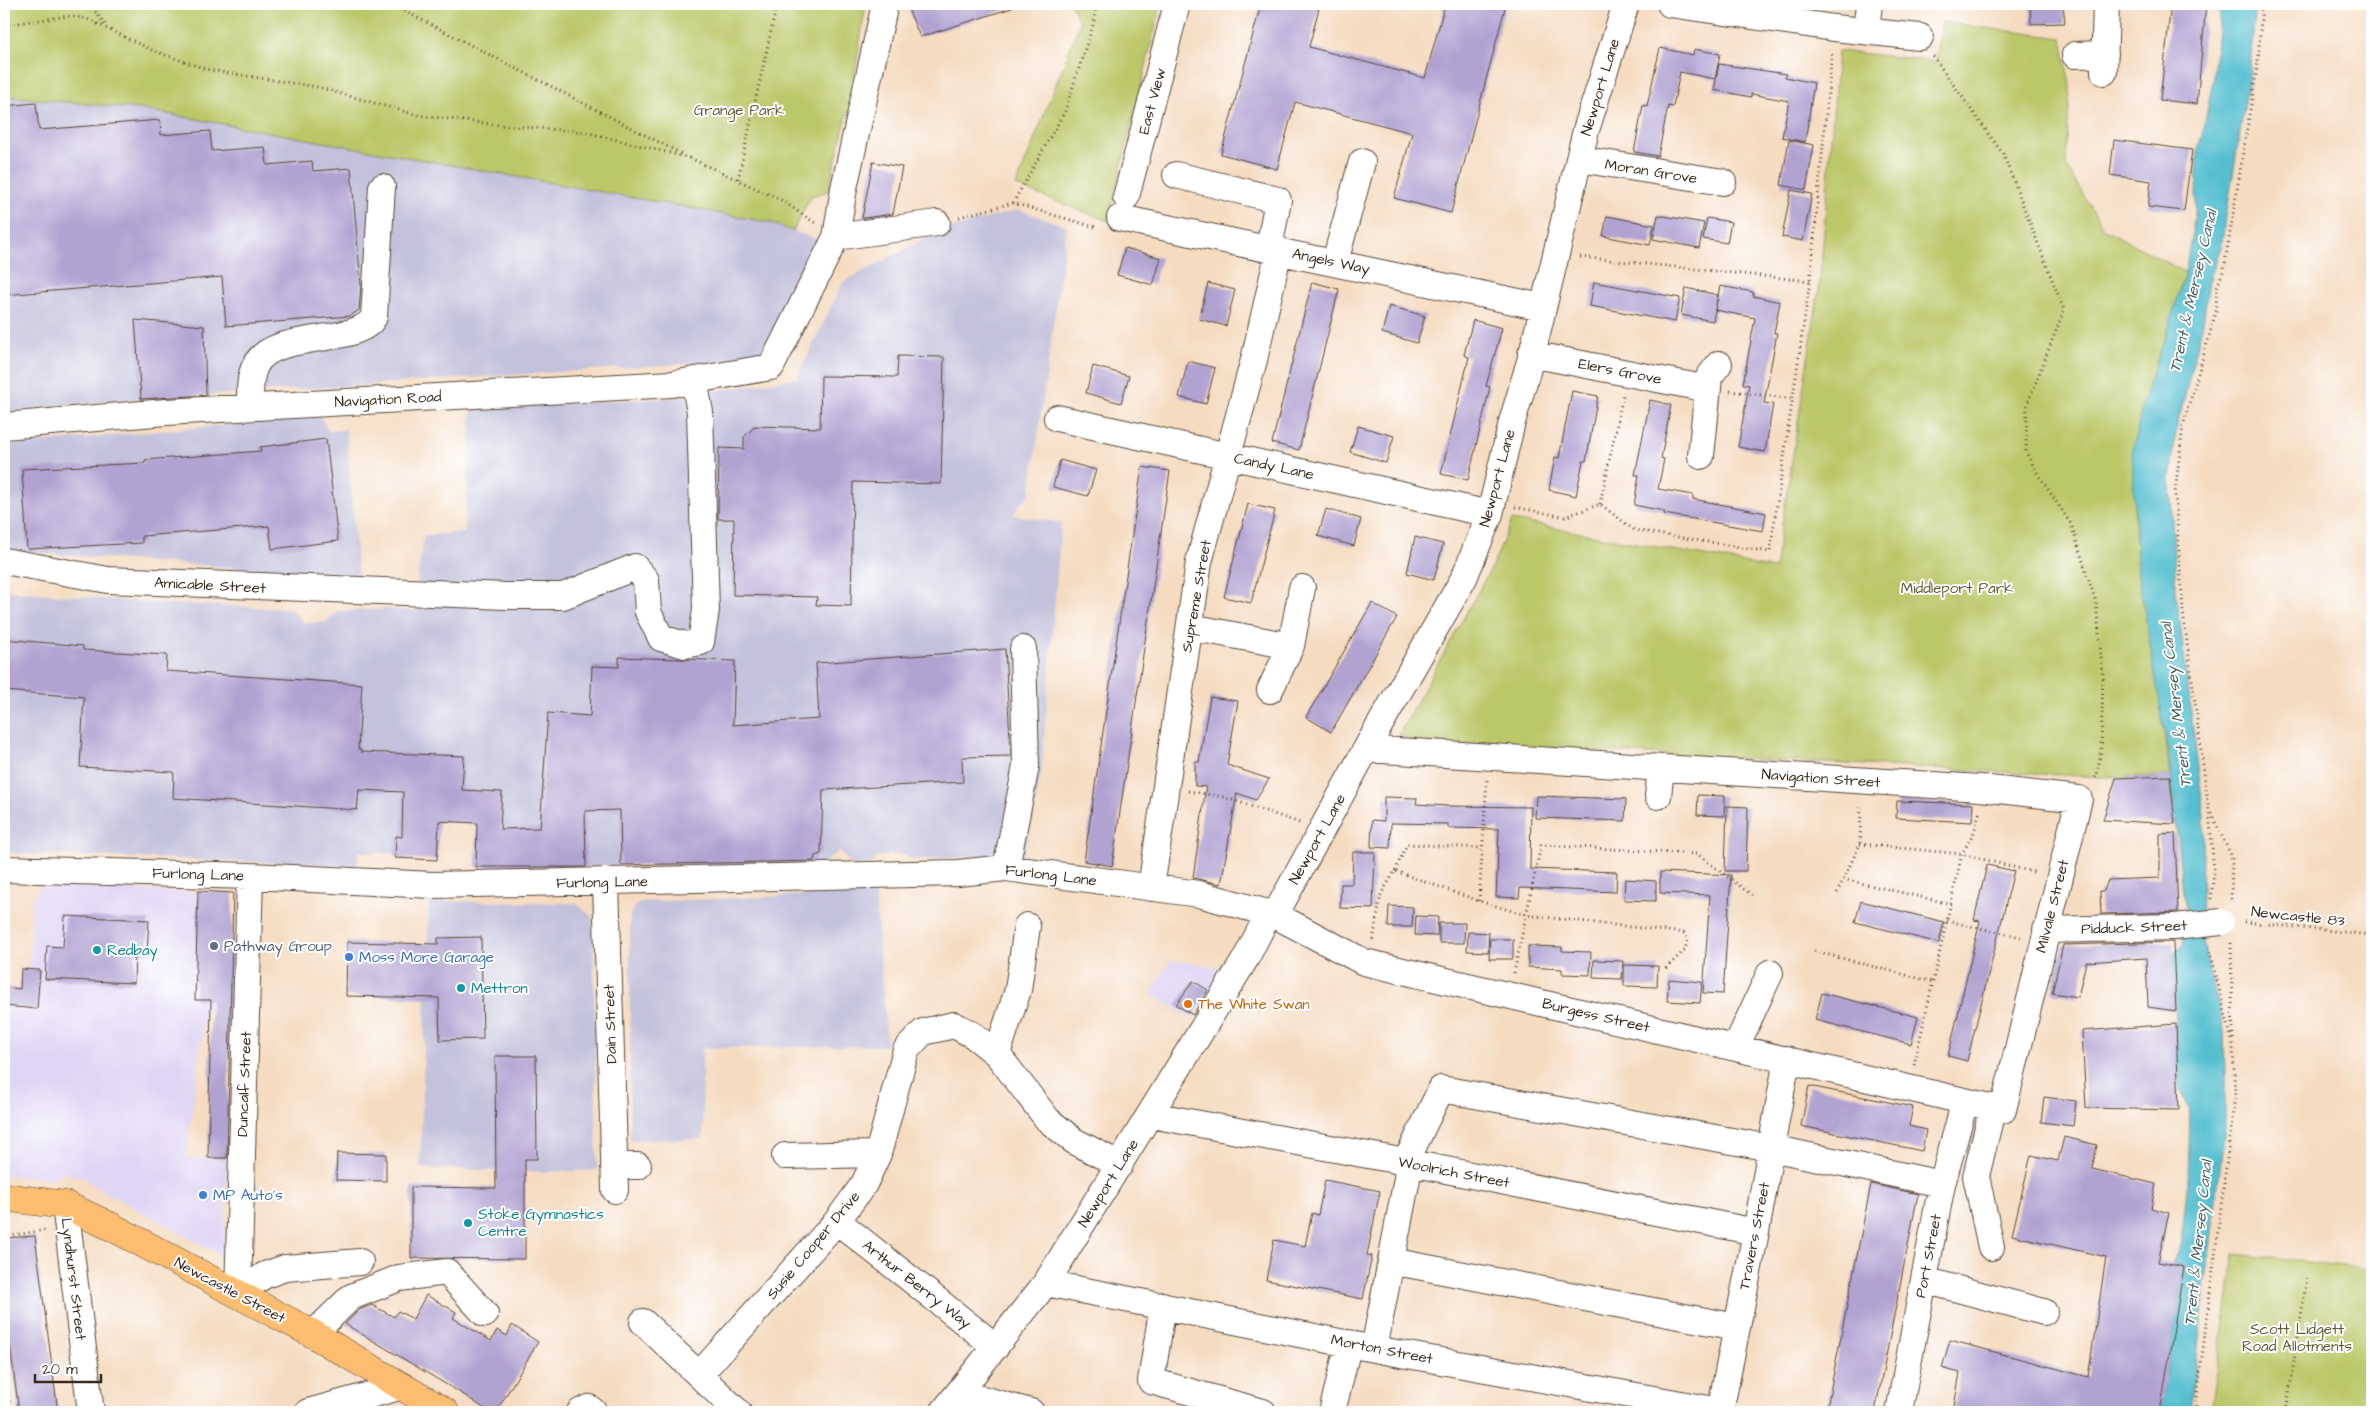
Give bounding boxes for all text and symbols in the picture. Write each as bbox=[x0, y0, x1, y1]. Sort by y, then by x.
street label: Newport Lane bbox=[1576, 36, 1625, 138]
street label: East View bbox=[1134, 66, 1171, 137]
park label: Grange Park bbox=[694, 100, 784, 122]
street label: Moran Grove bbox=[1603, 154, 1699, 189]
water label: Trent & Mersey Canal bbox=[2164, 205, 2224, 375]
street label: Angels Way bbox=[1290, 243, 1372, 281]
street label: Elers Grove bbox=[1577, 353, 1663, 390]
street label: Navigation Road bbox=[334, 386, 442, 414]
street label: Newport Lane bbox=[1474, 427, 1521, 529]
street label: Candy Lane bbox=[1232, 448, 1316, 486]
street label: Supreme Street bbox=[1176, 538, 1217, 654]
street label: Amicable Street bbox=[154, 572, 266, 599]
park label: Middleport Park bbox=[1901, 578, 2013, 599]
water label: Trent & Mersey Canal bbox=[2155, 618, 2198, 789]
street label: Navigation Street bbox=[1761, 764, 1881, 794]
street label: Newport Lane bbox=[1284, 790, 1351, 888]
street label: Milvale Street bbox=[2031, 857, 2074, 955]
street label: Furlong Lane bbox=[1004, 859, 1098, 893]
street label: Furlong Lane bbox=[152, 862, 244, 888]
street label: Furlong Lane bbox=[556, 871, 648, 895]
street label: Newcastle 83 bbox=[2250, 901, 2346, 932]
street label: Pidduck Street bbox=[2081, 915, 2187, 940]
place label: Pathway Group bbox=[224, 936, 332, 958]
place label: Redbay bbox=[107, 940, 158, 962]
marker: Pathway Group bbox=[208, 940, 220, 952]
marker: Redbay bbox=[91, 944, 103, 956]
place label: Moss More Garage bbox=[359, 947, 494, 969]
marker: Moss More Garage bbox=[343, 951, 355, 963]
place label: Mettron bbox=[471, 978, 528, 999]
marker: Mettron bbox=[455, 982, 467, 994]
street label: Dain Street bbox=[599, 984, 622, 1064]
street label: Burgess Street bbox=[1540, 993, 1652, 1039]
place label: The White Swan bbox=[1198, 994, 1310, 1015]
marker: The White Swan bbox=[1182, 998, 1194, 1010]
street label: Duncalf Street bbox=[232, 1031, 257, 1137]
street label: Newport Lane bbox=[1073, 1135, 1144, 1231]
street label: Woolrich Street bbox=[1396, 1151, 1511, 1194]
water label: Trent & Mersey Canal bbox=[2178, 1157, 2219, 1327]
street label: Travers Street bbox=[1734, 1180, 1775, 1292]
place label: MP Auto's bbox=[213, 1185, 283, 1206]
street label: Susie Cooper Drive bbox=[762, 1187, 865, 1304]
marker: MP Auto's bbox=[197, 1189, 209, 1201]
place label: Stoke Gymnastics Centre bbox=[478, 1204, 604, 1242]
street label: Port Street bbox=[1910, 1213, 1947, 1300]
street label: Lyndhurst Street bbox=[55, 1217, 91, 1342]
marker: Stoke Gymnastics Centre bbox=[462, 1217, 474, 1229]
street label: Arthur Berry Way bbox=[857, 1235, 975, 1334]
street label: Newcastle Street bbox=[170, 1252, 289, 1329]
park label: Scott Lidgett Road Allotments bbox=[2242, 1319, 2353, 1357]
street label: Morton Street bbox=[1329, 1329, 1435, 1370]
scale bar bbox=[35, 1351, 101, 1383]
text: 20 m bbox=[42, 1359, 78, 1380]

